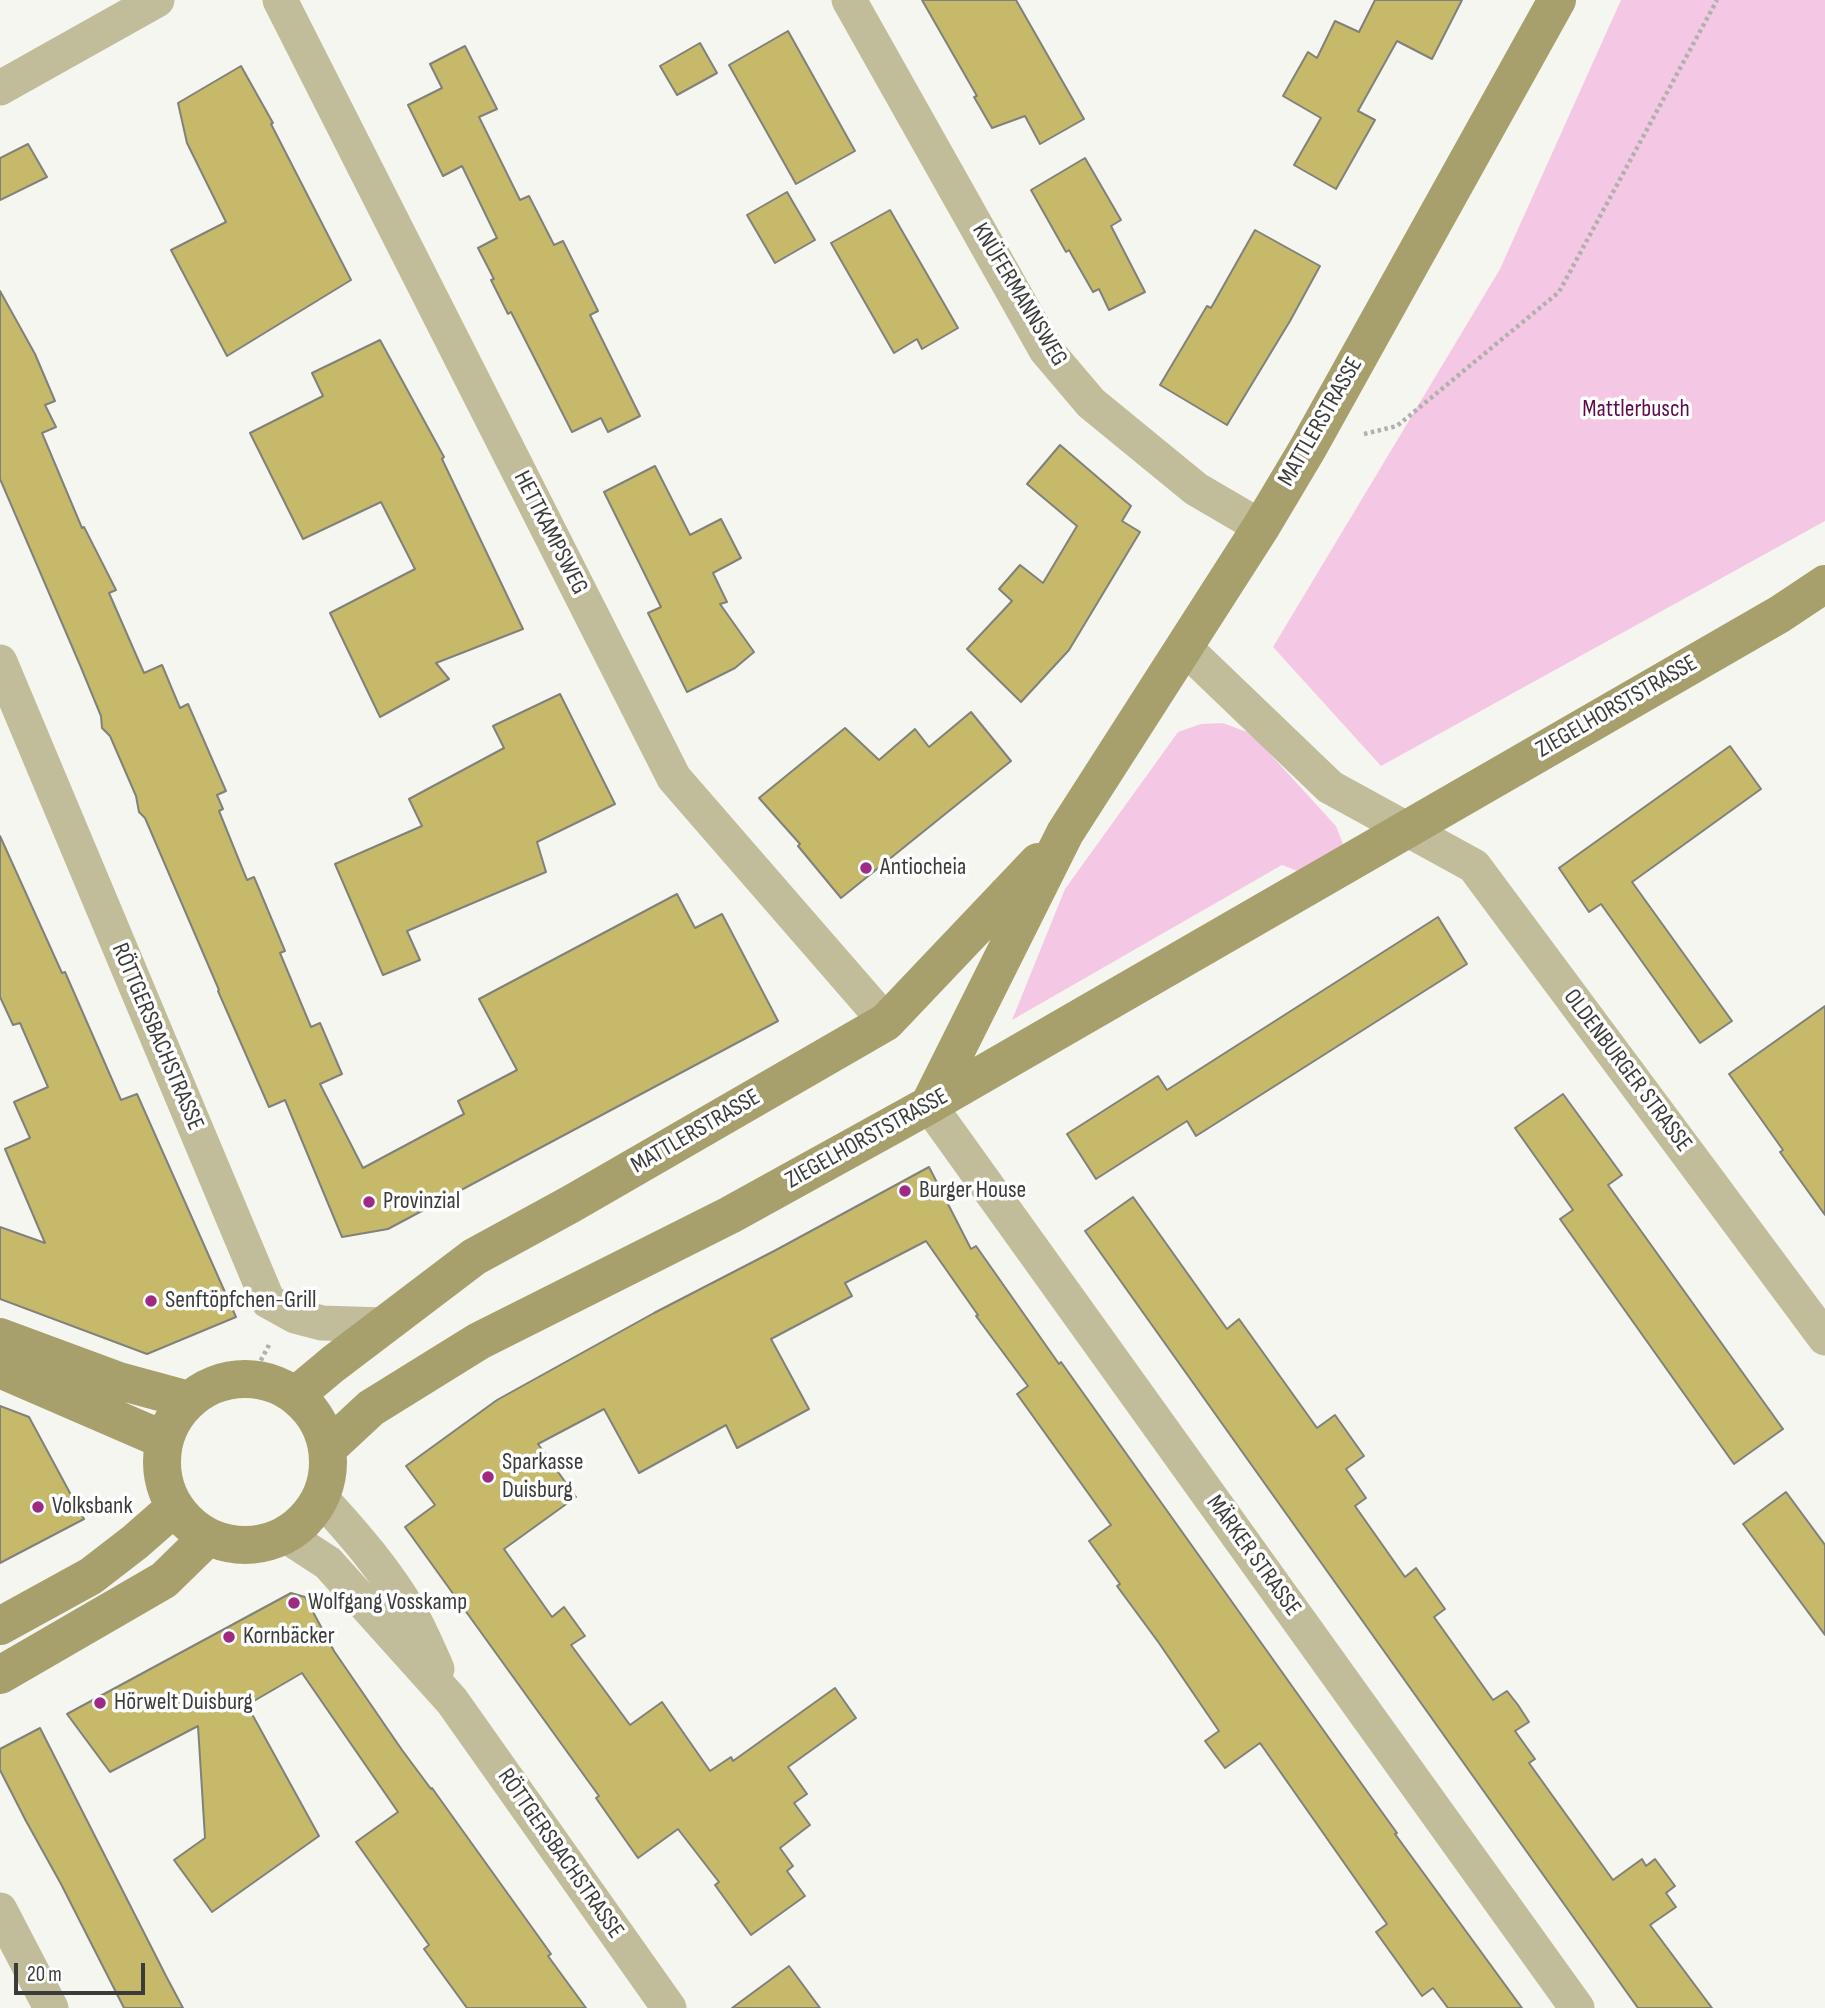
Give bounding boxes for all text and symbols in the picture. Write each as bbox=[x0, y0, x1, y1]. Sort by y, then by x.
street label: KNÜFERMANNSWEG bbox=[965, 218, 1073, 372]
street label: MATTLERSTRASSE bbox=[1273, 352, 1369, 492]
park label: Mattlerbusch bbox=[1582, 396, 1690, 424]
street label: HETTKAMPSWEG bbox=[507, 466, 593, 600]
street label: ZIEGELHORSTSTRASSE bbox=[1531, 649, 1703, 765]
place label: Antiocheia bbox=[880, 854, 966, 882]
marker: Antiocheia bbox=[858, 860, 874, 876]
street label: RÖTTGERSBACHSTRASSE bbox=[105, 939, 209, 1135]
street label: OLDENBURGER STRASSE bbox=[1557, 984, 1697, 1158]
street label: ZIEGELHORSTSTRASSE bbox=[781, 1083, 953, 1195]
street label: MATTLERSTRASSE bbox=[626, 1084, 766, 1180]
place label: Burger House bbox=[919, 1177, 1026, 1205]
marker: Burger House bbox=[897, 1183, 913, 1199]
place label: Provinzial bbox=[383, 1188, 460, 1216]
marker: Provinzial bbox=[361, 1194, 377, 1210]
place label: Senftöpfchen-Grill bbox=[165, 1287, 316, 1315]
marker: Senftöpfchen-Grill bbox=[143, 1293, 159, 1309]
place label: Sparkasse Duisburg bbox=[502, 1449, 583, 1505]
marker: Sparkasse Duisburg bbox=[480, 1469, 496, 1485]
street label: MÄRKER STRASSE bbox=[1200, 1490, 1306, 1622]
place label: Volksbank bbox=[52, 1493, 133, 1521]
marker: Volksbank bbox=[30, 1499, 46, 1515]
place label: Wolfgang Vosskamp bbox=[308, 1589, 467, 1617]
marker: Wolfgang Vosskamp bbox=[286, 1595, 302, 1611]
place label: Kornbäcker bbox=[243, 1623, 335, 1651]
marker: Kornbäcker bbox=[221, 1629, 237, 1645]
place label: Hörwelt Duisburg bbox=[114, 1689, 253, 1717]
marker: Hörwelt Duisburg bbox=[92, 1695, 108, 1711]
street label: RÖTTGERSBACHSTRASSE bbox=[491, 1764, 629, 1944]
scale bar bbox=[18, 1948, 149, 1992]
text: 20 m bbox=[27, 1962, 62, 1987]

